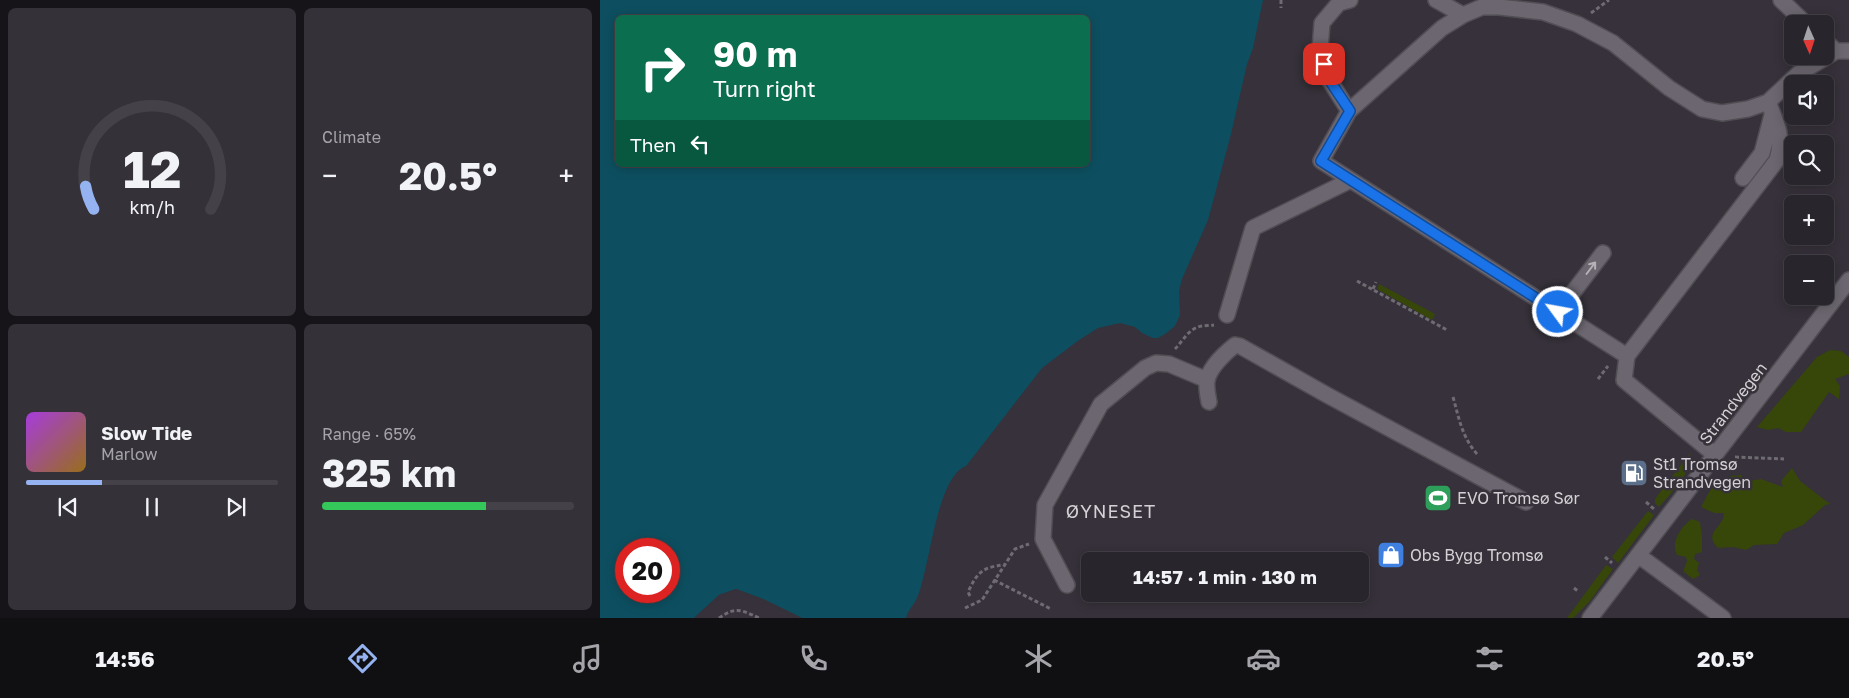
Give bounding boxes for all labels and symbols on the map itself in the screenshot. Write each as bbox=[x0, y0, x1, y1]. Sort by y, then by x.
north arrow bbox=[1784, 15, 1834, 65]
pin bbox=[1303, 43, 1345, 85]
one-way arrow bbox=[1586, 261, 1596, 275]
position arrow bbox=[1531, 285, 1583, 337]
street label: Strandvegen bbox=[1695, 358, 1771, 448]
place label: St1 Tromsø Strandvegen bbox=[1653, 454, 1751, 492]
fuel station icon: St1 Tromsø Strandvegen bbox=[1619, 458, 1649, 488]
sports icon: EVO Tromsø Sør bbox=[1423, 483, 1453, 513]
place label: EVO Tromsø Sør bbox=[1457, 488, 1580, 508]
district label: ØYNESET bbox=[1066, 500, 1156, 522]
speed limit sign: 20 bbox=[615, 538, 680, 603]
shop icon: Obs Bygg Tromsø bbox=[1376, 540, 1406, 570]
place label: Obs Bygg Tromsø bbox=[1410, 545, 1543, 565]

